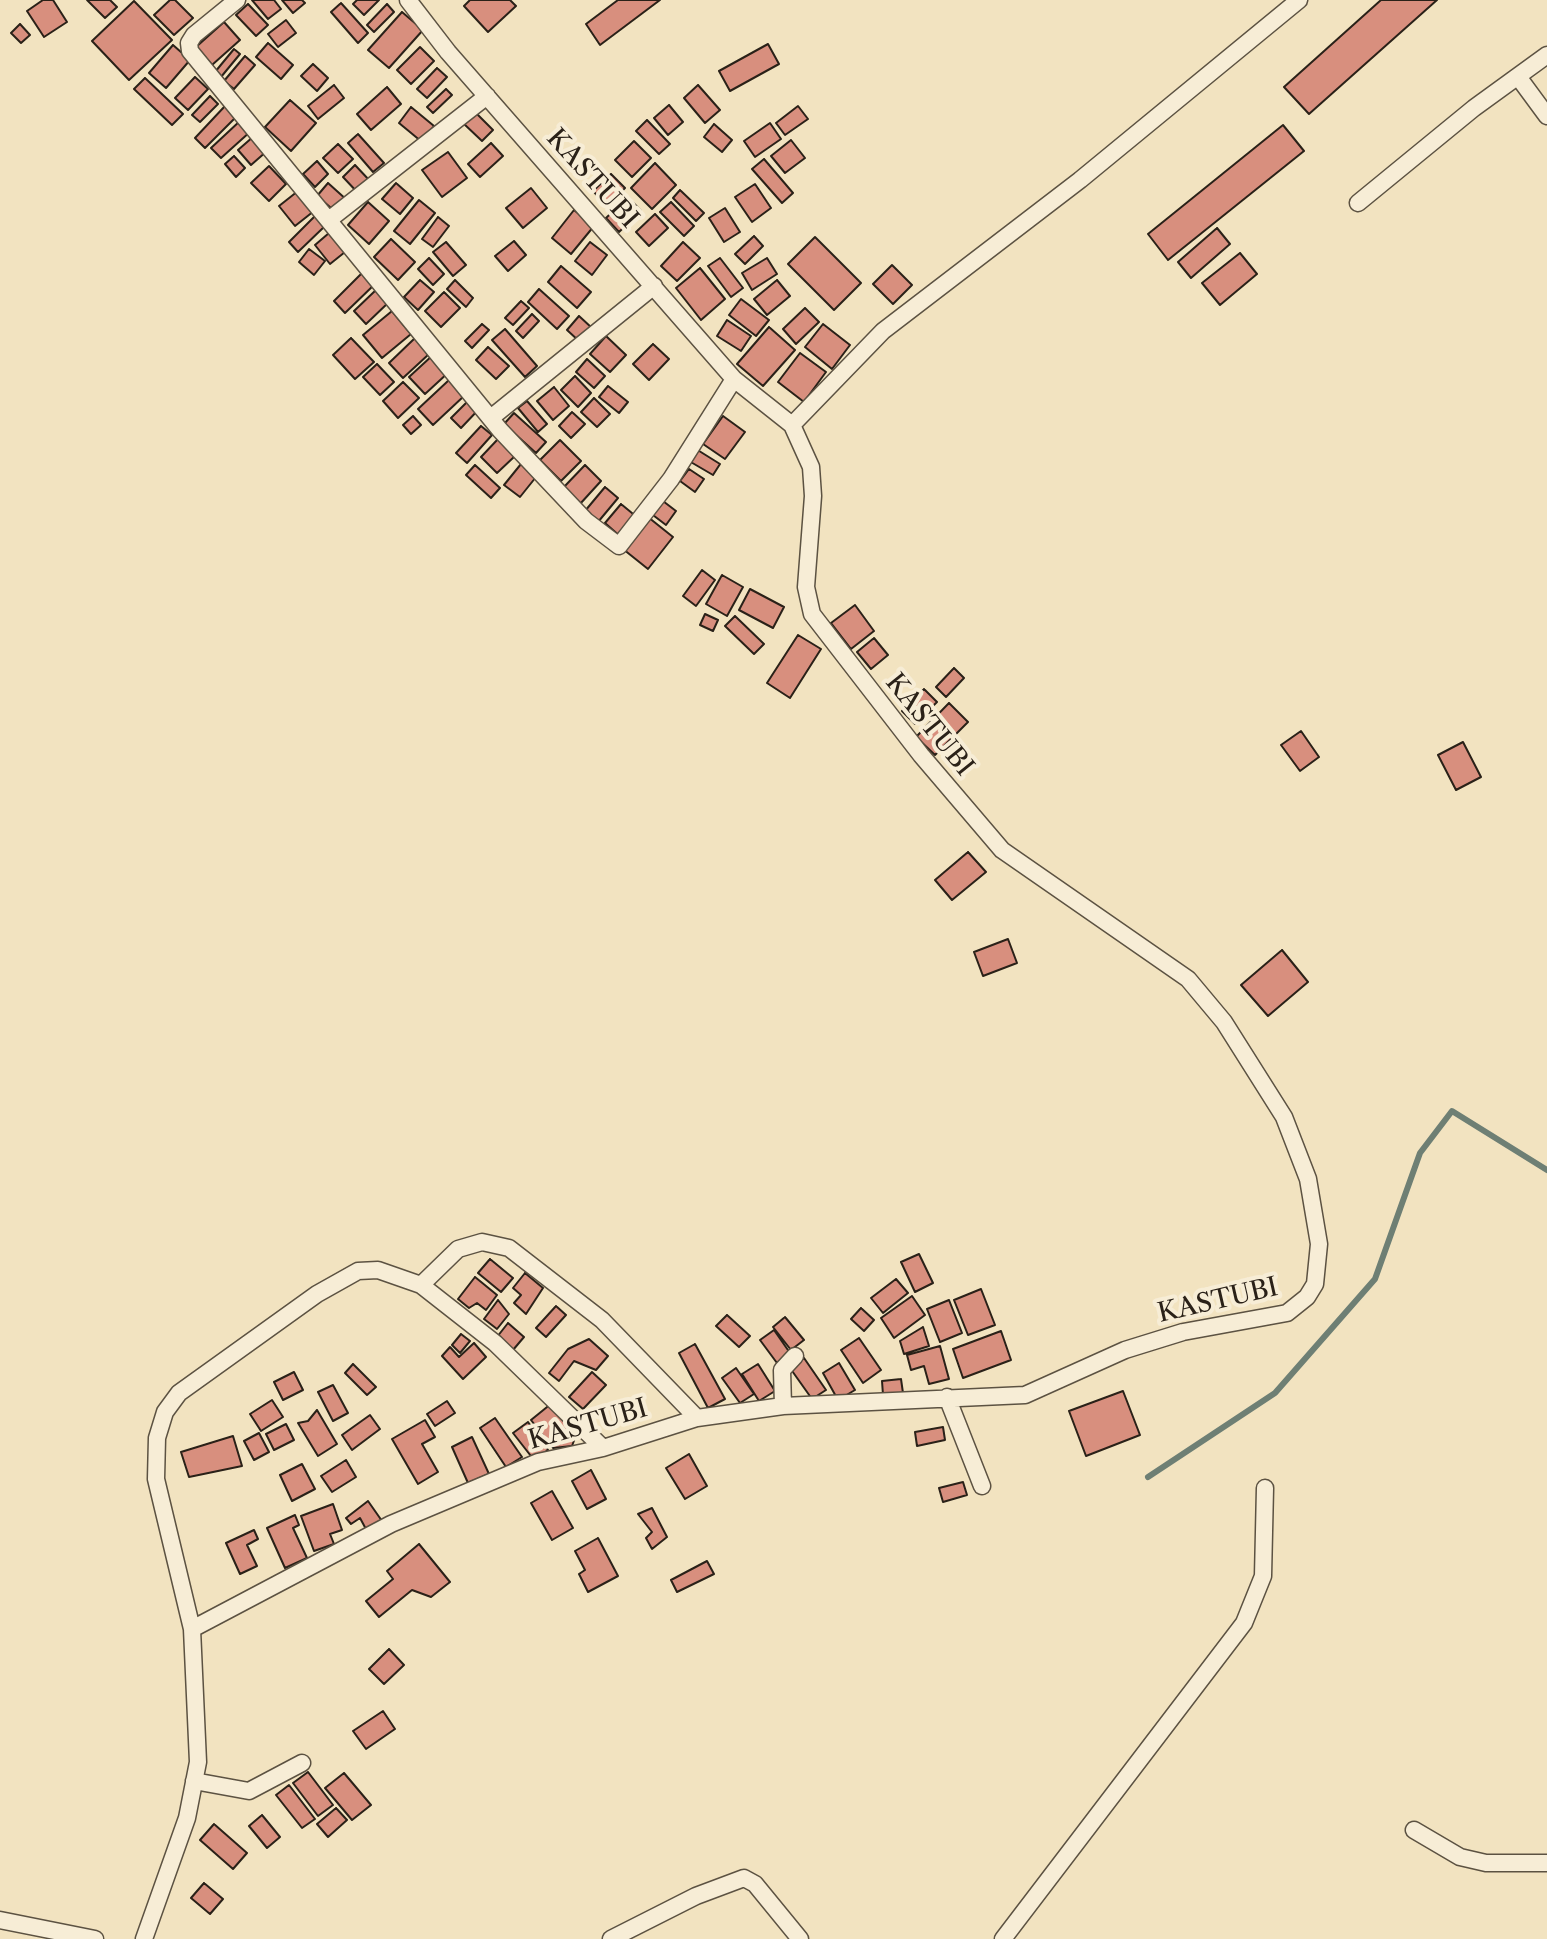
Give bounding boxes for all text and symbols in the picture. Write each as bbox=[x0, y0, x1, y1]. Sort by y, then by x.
street label: KASTUBI bbox=[539, 123, 645, 235]
street label: KASTUBI bbox=[878, 668, 980, 782]
street label: KASTUBI bbox=[1155, 1272, 1281, 1330]
street label: KASTUBI bbox=[525, 1393, 651, 1457]

